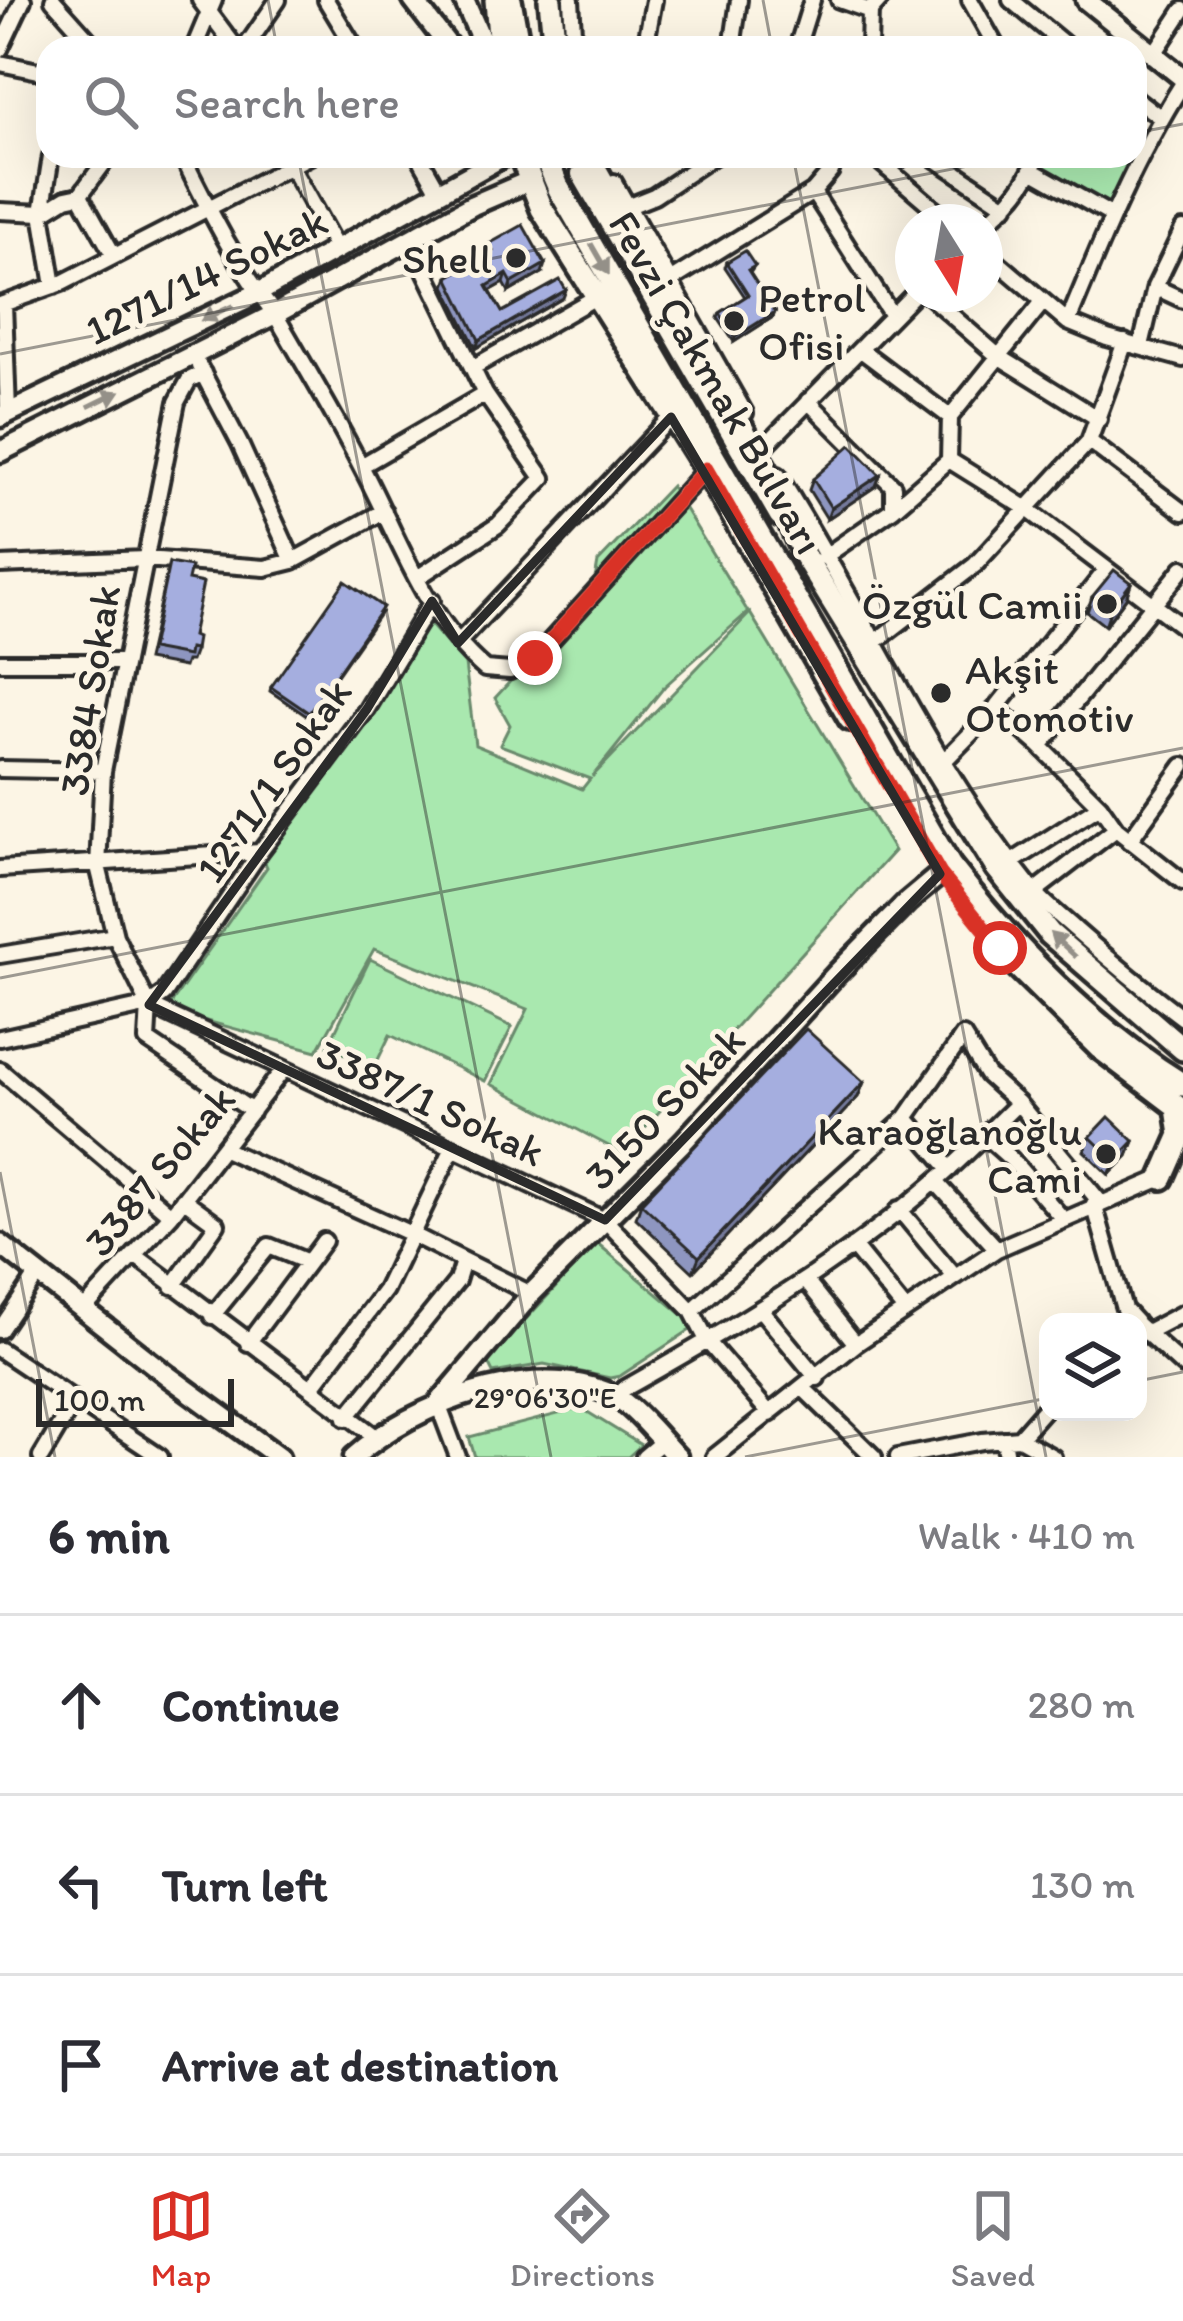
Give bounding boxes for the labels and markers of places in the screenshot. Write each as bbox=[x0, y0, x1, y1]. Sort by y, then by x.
place label: Shell bbox=[402, 233, 492, 284]
marker: Shell bbox=[503, 245, 529, 271]
place label: Petrol Ofisi bbox=[758, 272, 866, 371]
marker: Petrol Ofisi bbox=[721, 308, 747, 334]
place label: Özgül Camii bbox=[862, 579, 1083, 630]
marker: Özgül Camii bbox=[1094, 591, 1120, 617]
place label: Akşit Otomotiv bbox=[965, 644, 1134, 743]
marker: Akşit Otomotiv bbox=[928, 680, 954, 706]
place label: Karaoğlanoğlu Cami bbox=[817, 1105, 1082, 1204]
marker: Karaoğlanoğlu Cami bbox=[1093, 1141, 1119, 1167]

